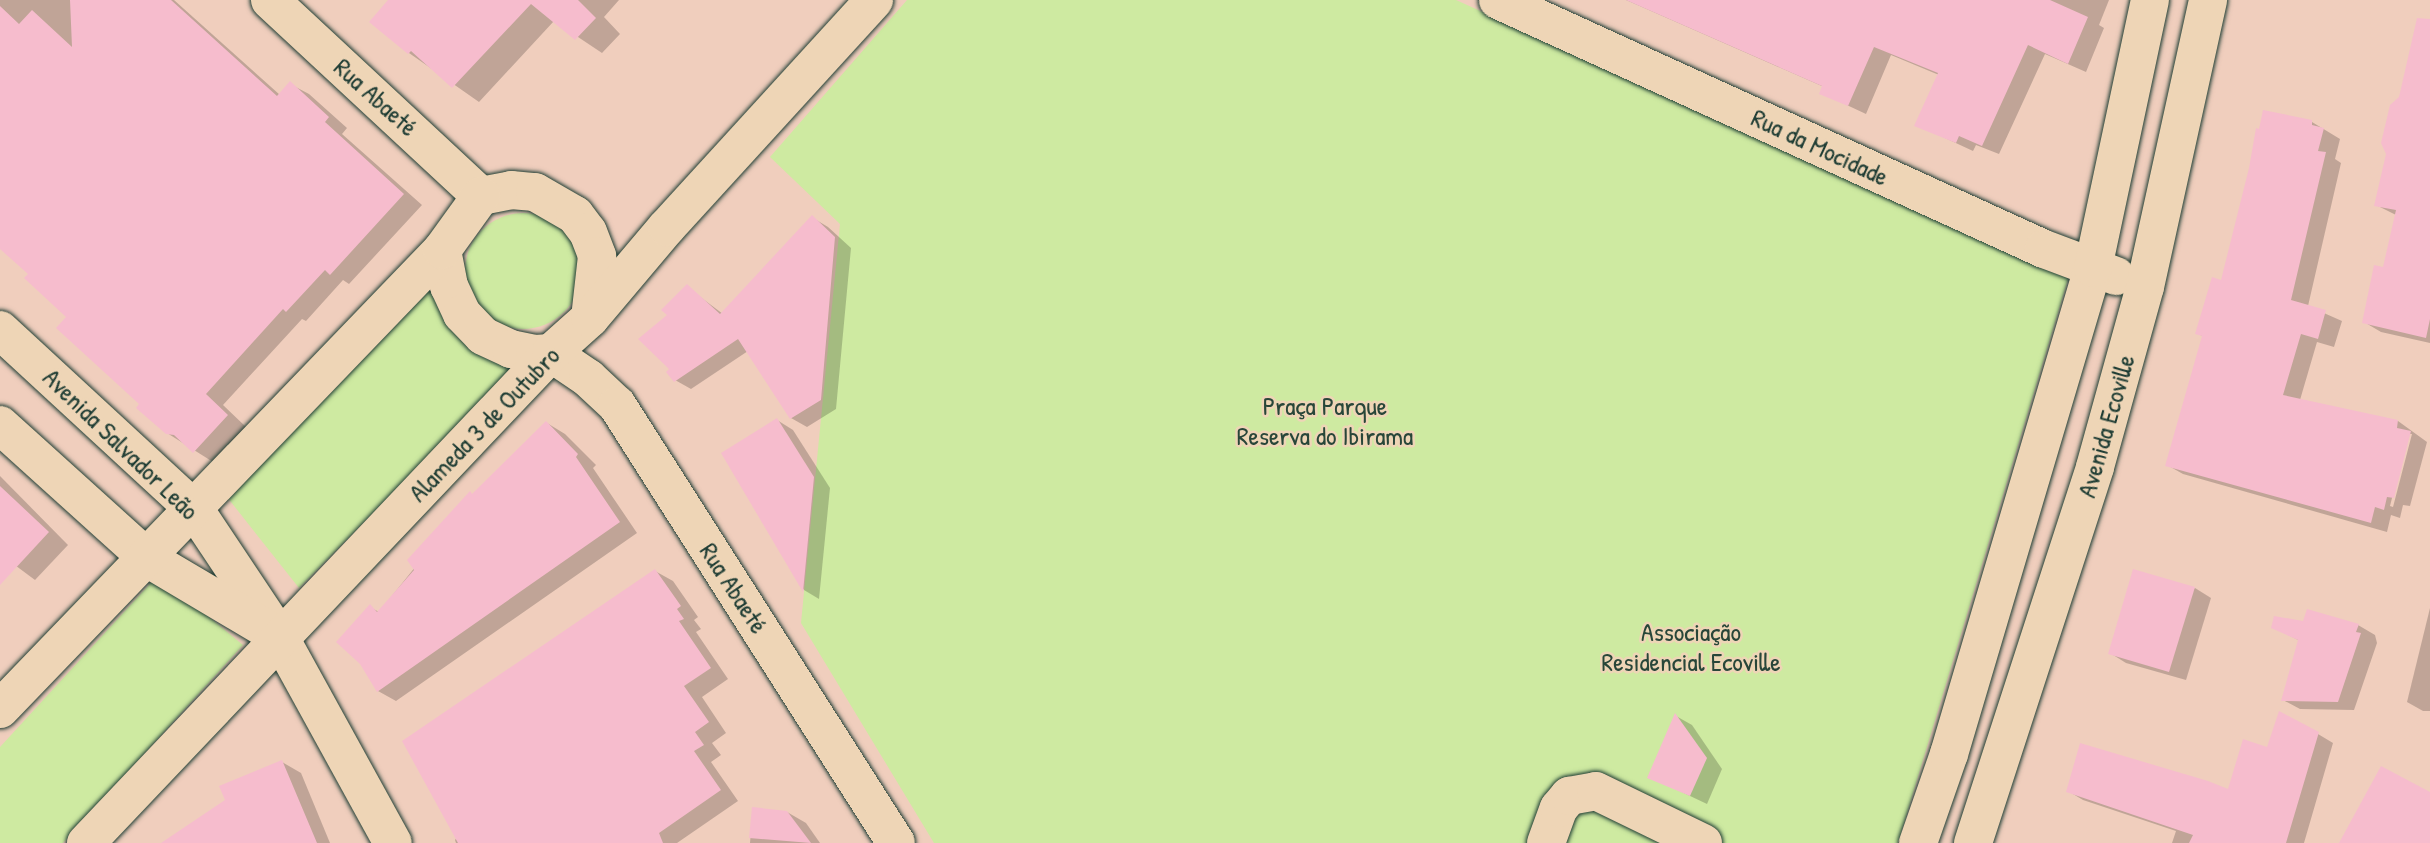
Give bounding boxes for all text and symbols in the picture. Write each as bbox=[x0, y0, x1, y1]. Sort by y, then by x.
street label: Rua Abaeté bbox=[328, 51, 424, 143]
street label: Rua da Mocidade bbox=[1747, 102, 1893, 192]
street label: Alameda 3 de Outubro bbox=[402, 340, 566, 508]
street label: Avenida Ecoville bbox=[2071, 351, 2141, 501]
street label: Avenida Salvador Leão bbox=[37, 362, 205, 526]
park label: Praça Parque Reserva do Ibirama bbox=[1237, 390, 1413, 452]
street label: Rua Abaeté bbox=[693, 537, 775, 639]
park label: Associação Residencial Ecoville bbox=[1601, 616, 1781, 678]

